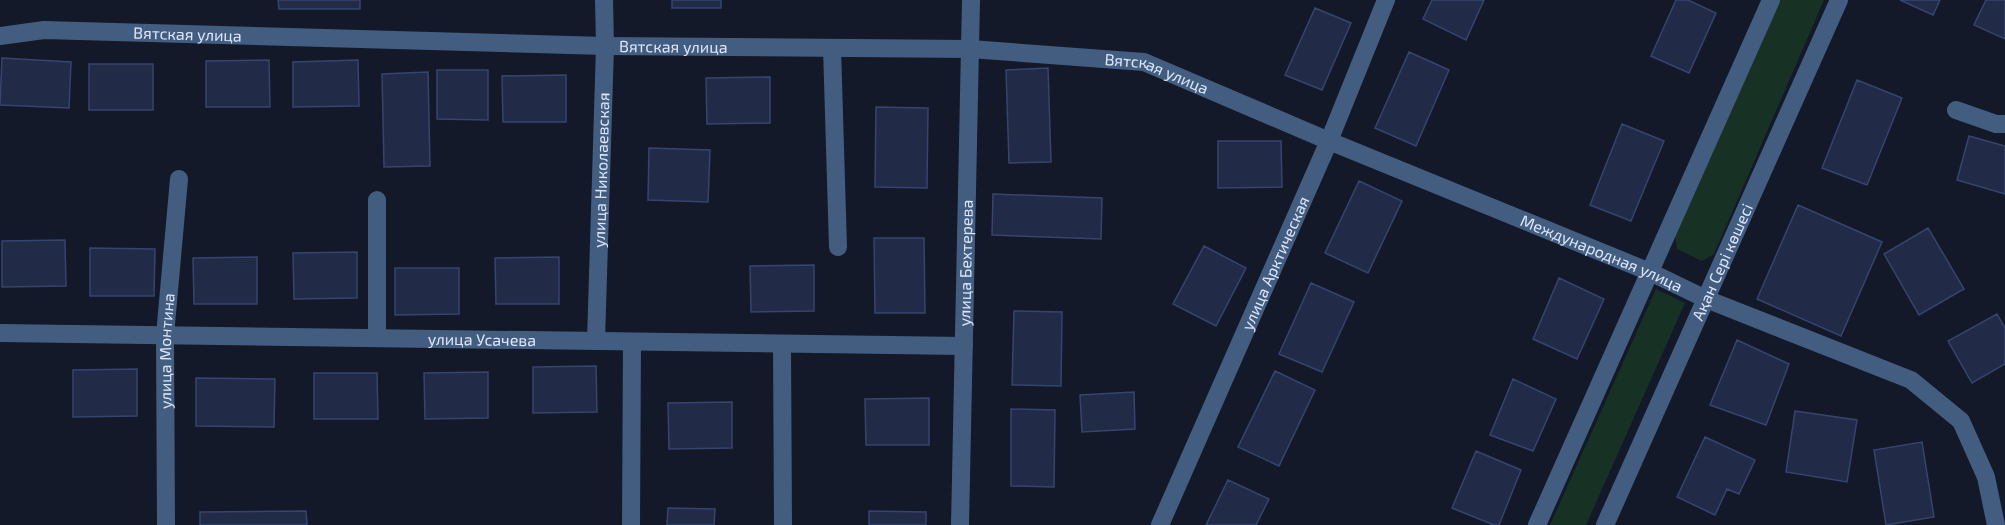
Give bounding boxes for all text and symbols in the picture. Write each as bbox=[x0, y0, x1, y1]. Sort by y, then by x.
street label: Вятская улица bbox=[133, 23, 242, 45]
street label: Вятская улица bbox=[619, 36, 728, 57]
street label: Вятская улица bbox=[1104, 49, 1212, 97]
street label: улица Николаевская bbox=[589, 92, 613, 248]
street label: улица Арктическая bbox=[1237, 193, 1313, 333]
street label: улица Бехтерева bbox=[954, 199, 976, 327]
street label: Ақан Сері көшесі bbox=[1687, 200, 1756, 323]
street label: Международная улица bbox=[1518, 210, 1686, 295]
street label: улица Монтина bbox=[155, 292, 178, 409]
street label: улица Усачева bbox=[428, 329, 536, 349]

